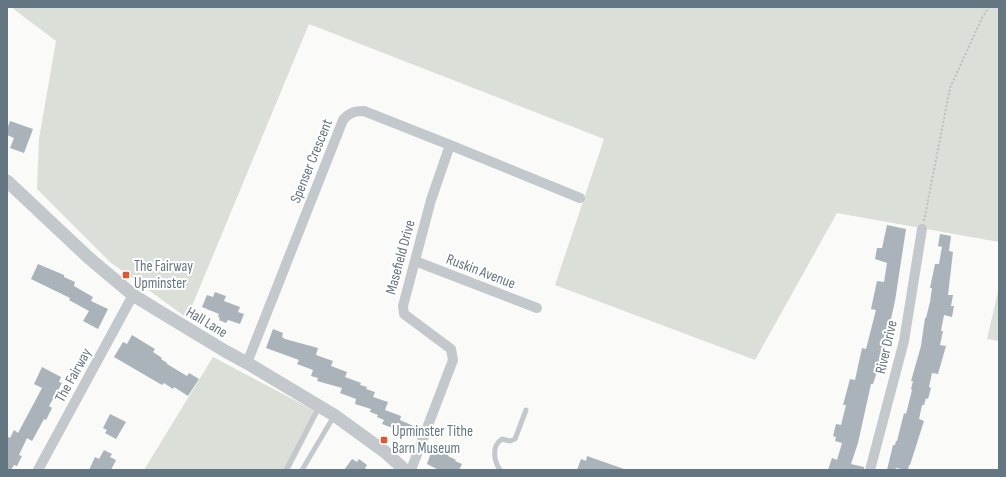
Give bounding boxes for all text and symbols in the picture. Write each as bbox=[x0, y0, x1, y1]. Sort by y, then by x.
street label: Spenser Crescent bbox=[286, 116, 337, 206]
street label: Masefield Drive bbox=[381, 218, 420, 296]
street label: Ruskin Avenue bbox=[444, 250, 518, 293]
place label: The Fairway Upminster bbox=[134, 257, 193, 293]
marker: The Fairway Upminster bbox=[121, 270, 131, 280]
street label: Hall Lane bbox=[183, 303, 231, 342]
street label: River Drive bbox=[871, 319, 902, 376]
street label: The Fairway bbox=[51, 345, 96, 406]
place label: Upminster Tithe Barn Museum bbox=[392, 422, 473, 458]
marker: Upminster Tithe Barn Museum bbox=[379, 435, 389, 445]

